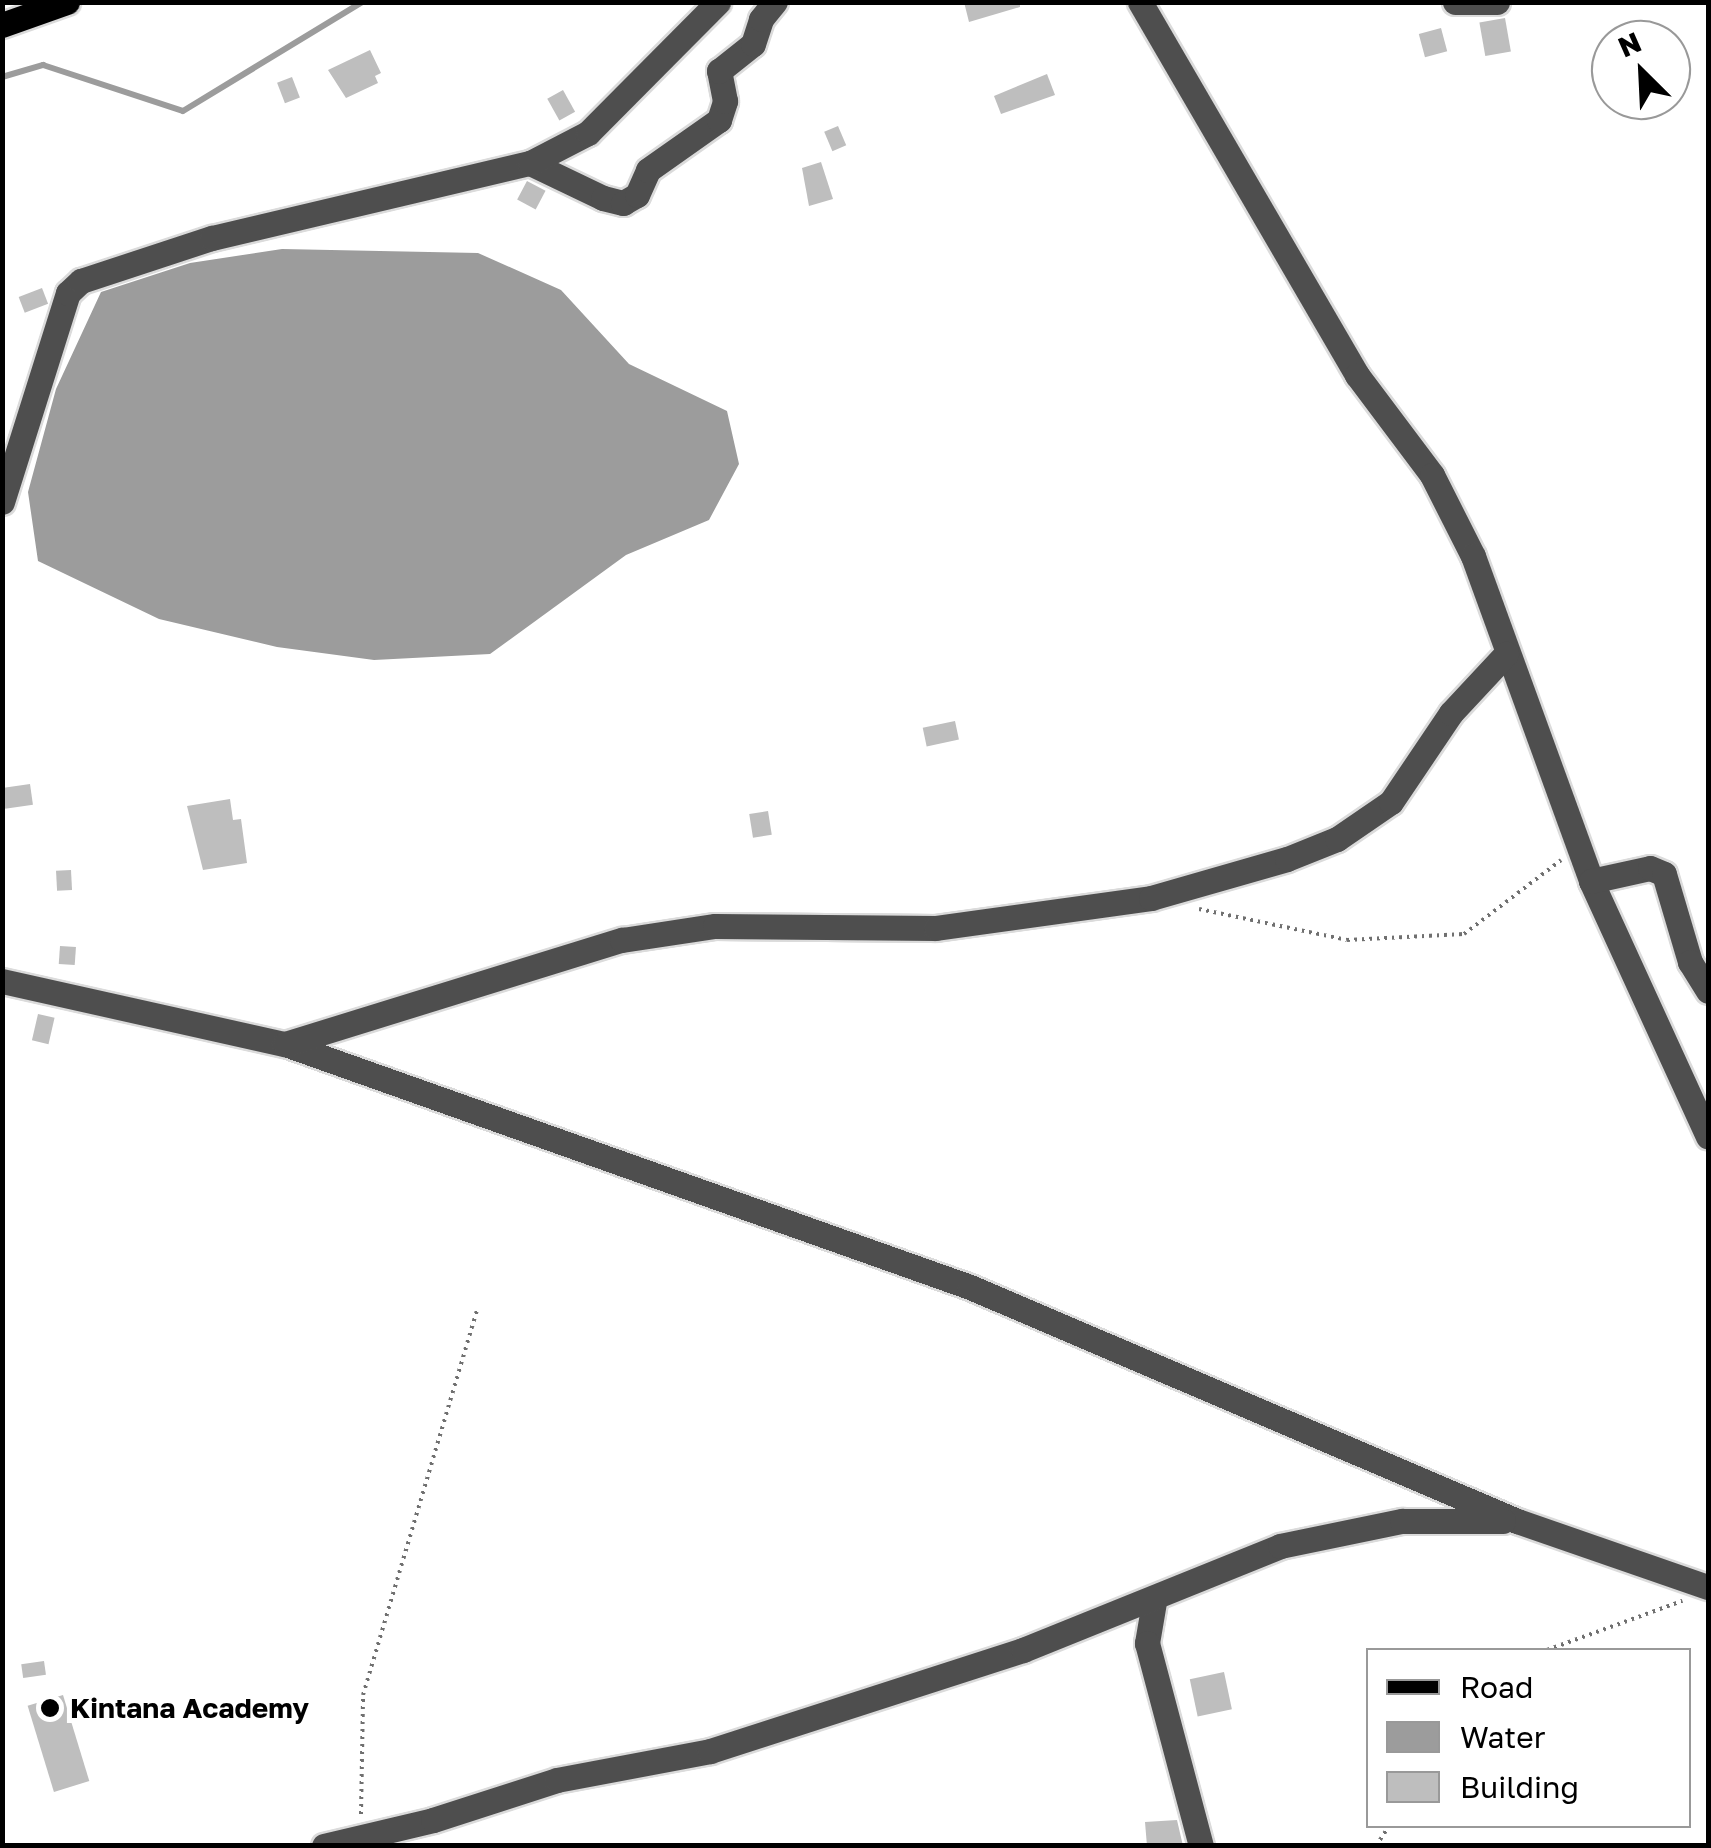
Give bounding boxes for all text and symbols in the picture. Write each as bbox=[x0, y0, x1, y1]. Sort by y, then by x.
north arrow bbox=[1591, 20, 1691, 120]
text: N bbox=[1613, 25, 1646, 63]
legend bbox=[1366, 1648, 1691, 1828]
text: Road bbox=[1460, 1669, 1534, 1705]
place label: Kintana Academy bbox=[70, 1691, 309, 1725]
marker: Kintana Academy bbox=[39, 1697, 61, 1719]
text: Water bbox=[1460, 1719, 1545, 1755]
text: Building bbox=[1460, 1769, 1579, 1805]

